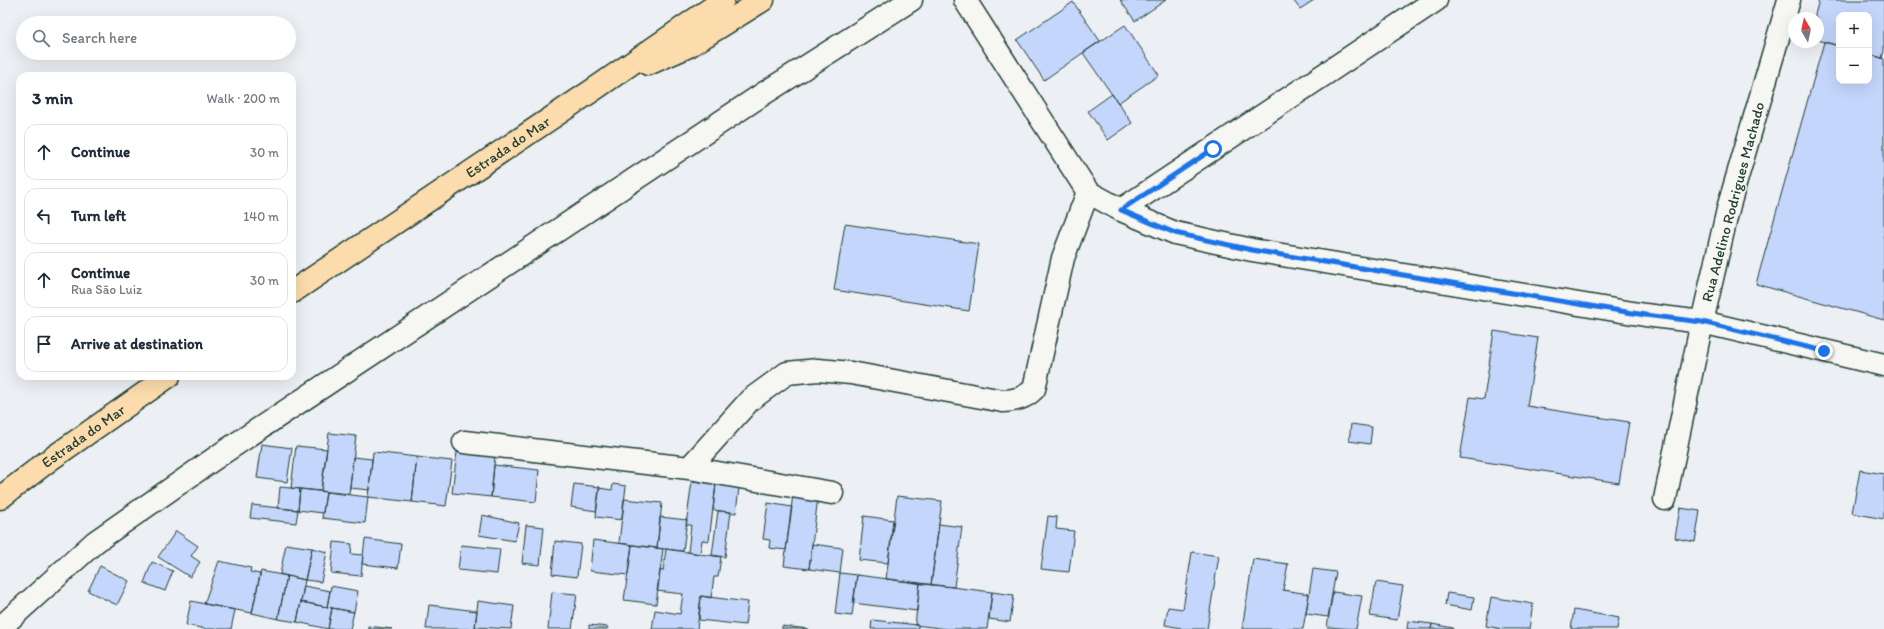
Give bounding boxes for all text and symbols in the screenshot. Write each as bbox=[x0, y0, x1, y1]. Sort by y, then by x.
north arrow bbox=[1788, 12, 1824, 48]
map controls bbox=[1836, 12, 1872, 84]
button: + bbox=[1836, 12, 1872, 48]
search box bbox=[16, 16, 296, 60]
icon: search bbox=[30, 27, 52, 49]
text: Search here bbox=[62, 29, 137, 47]
button: − bbox=[1836, 48, 1872, 84]
text: 3 min bbox=[32, 88, 73, 108]
text: Walk · 200 m bbox=[207, 91, 280, 106]
street label: Rua Adelino Rodrigues Machado bbox=[1698, 100, 1768, 304]
street label: Estrada do Mar bbox=[462, 112, 554, 182]
route start bbox=[1204, 140, 1222, 158]
icon: ahead bbox=[33, 141, 55, 163]
text: Continue bbox=[71, 143, 130, 161]
text: 30 m bbox=[250, 145, 279, 160]
icon: left bbox=[33, 205, 55, 227]
text: Turn left bbox=[71, 207, 126, 225]
text: 140 m bbox=[243, 209, 279, 224]
text: Continue bbox=[71, 264, 130, 282]
icon: ahead bbox=[33, 269, 55, 291]
text: 30 m bbox=[250, 273, 279, 288]
text: Rua São Luiz bbox=[71, 282, 142, 297]
icon: arrive bbox=[33, 333, 55, 355]
text: Arrive at destination bbox=[71, 335, 203, 353]
route end bbox=[1815, 342, 1833, 360]
street label: Estrada do Mar bbox=[38, 400, 129, 472]

